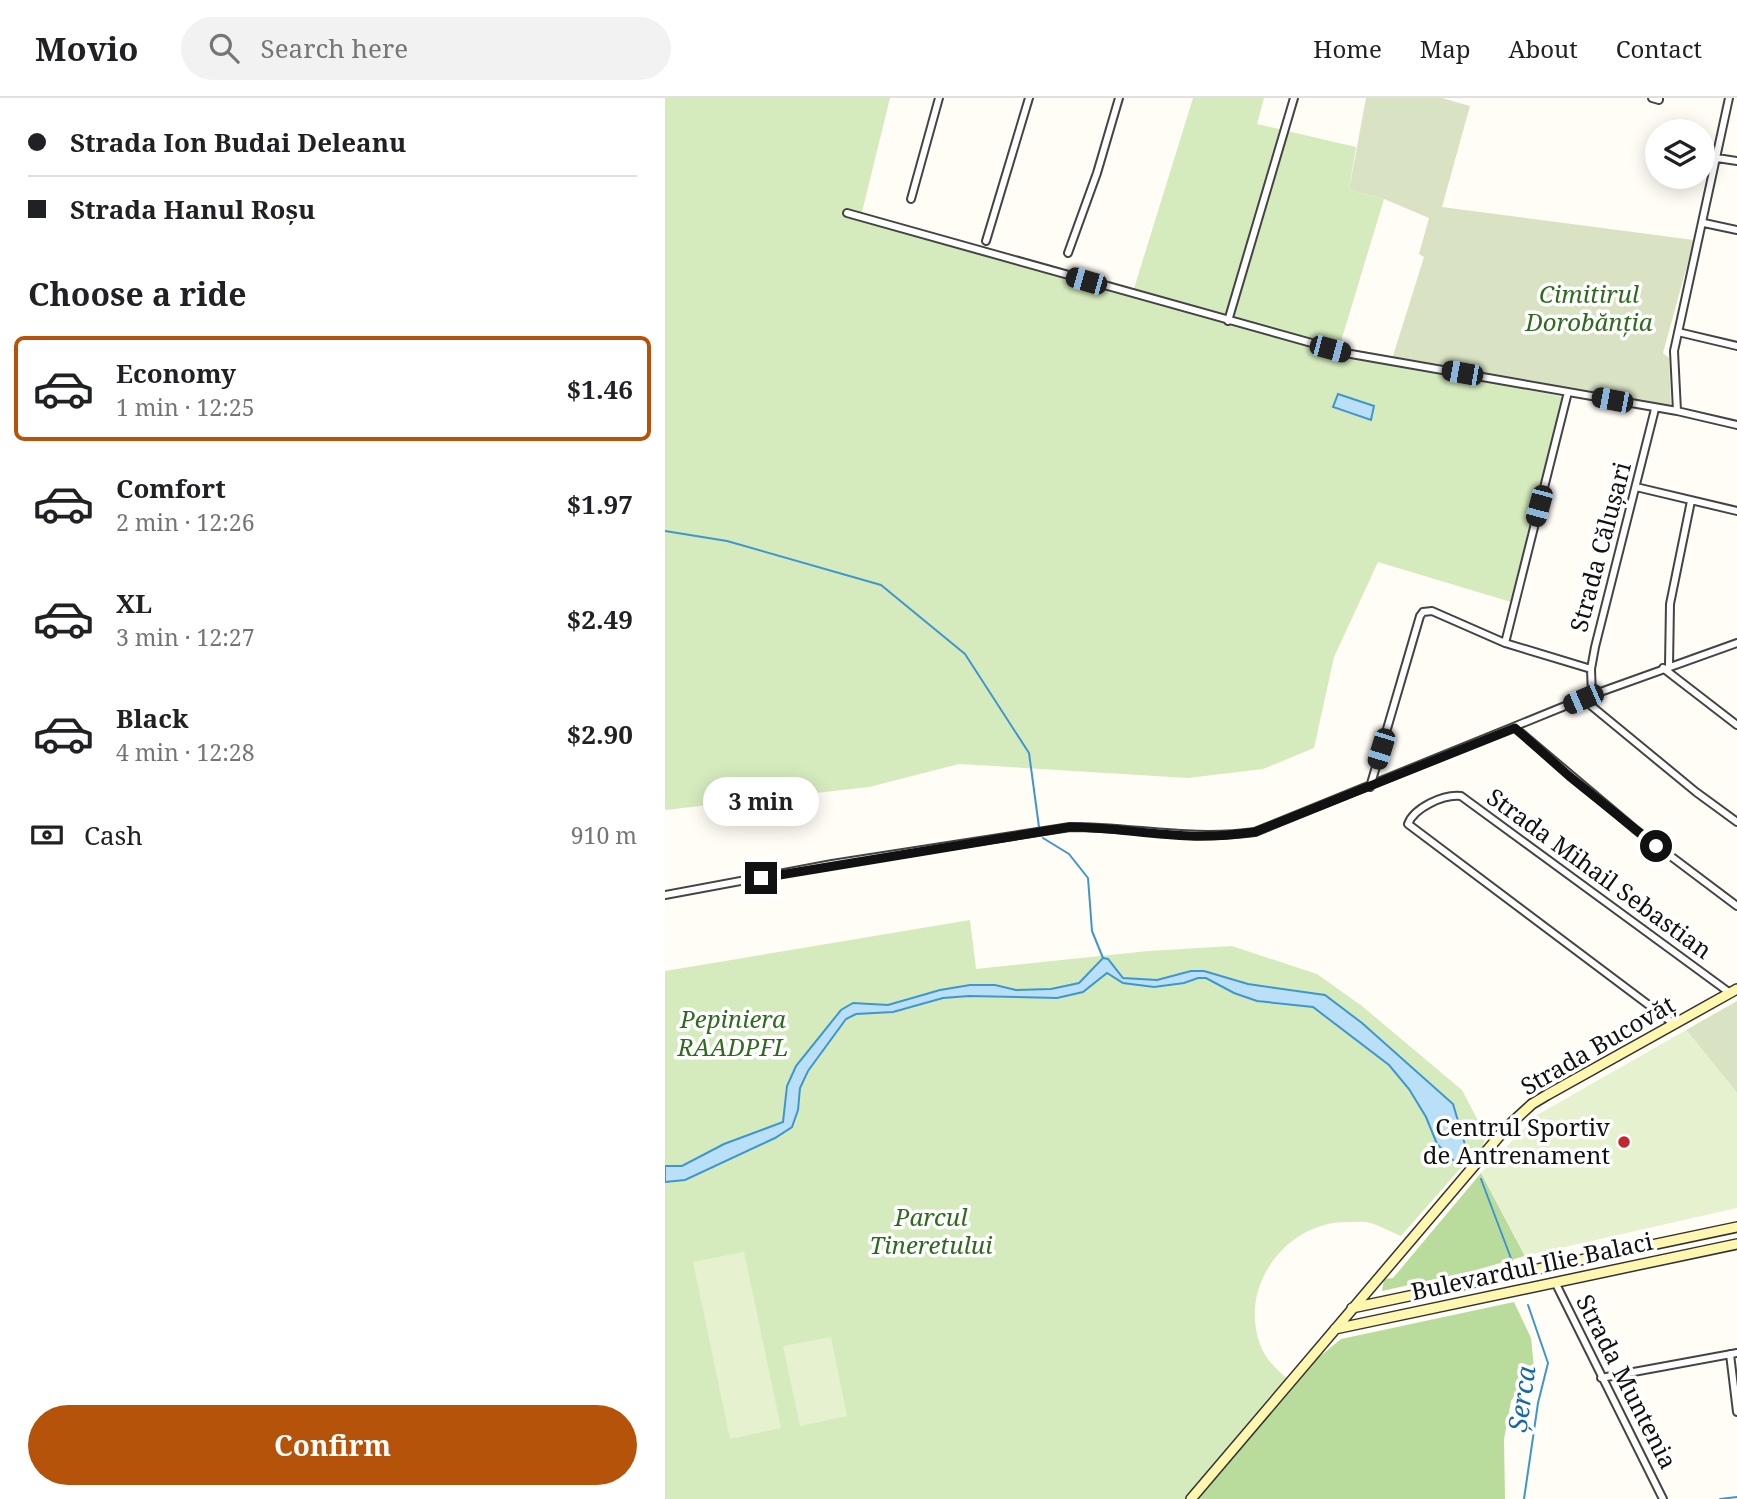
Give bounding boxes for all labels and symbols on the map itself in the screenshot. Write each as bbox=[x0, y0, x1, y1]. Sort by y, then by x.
car bbox=[1063, 265, 1110, 297]
park label: Cimitirul Dorobănția bbox=[1524, 277, 1653, 338]
car bbox=[1307, 333, 1354, 365]
car bbox=[1440, 359, 1485, 387]
car bbox=[1590, 386, 1635, 414]
street label: Strada Călușari bbox=[1561, 458, 1638, 635]
car bbox=[1524, 483, 1555, 529]
car bbox=[1560, 681, 1607, 717]
car bbox=[1365, 726, 1398, 772]
callout: 3 min bbox=[703, 776, 819, 826]
street label: Strada Mihail Sebastian bbox=[1481, 780, 1719, 966]
route start bbox=[1640, 830, 1672, 862]
route end bbox=[745, 862, 777, 894]
street label: Strada Bucovăț bbox=[1514, 987, 1680, 1102]
park label: Pepiniera RAADPFL bbox=[676, 1002, 789, 1063]
place label: Centrul Sportiv de Antrenament bbox=[1423, 1110, 1610, 1171]
marker: Centrul Sportiv de Antrenament bbox=[1616, 1134, 1632, 1150]
park label: Parcul Tineretului bbox=[870, 1200, 992, 1261]
street label: Bulevardul Ilie Balaci bbox=[1408, 1224, 1656, 1307]
street label: Strada Muntenia bbox=[1569, 1289, 1686, 1474]
water label: Șerca bbox=[1499, 1364, 1543, 1434]

